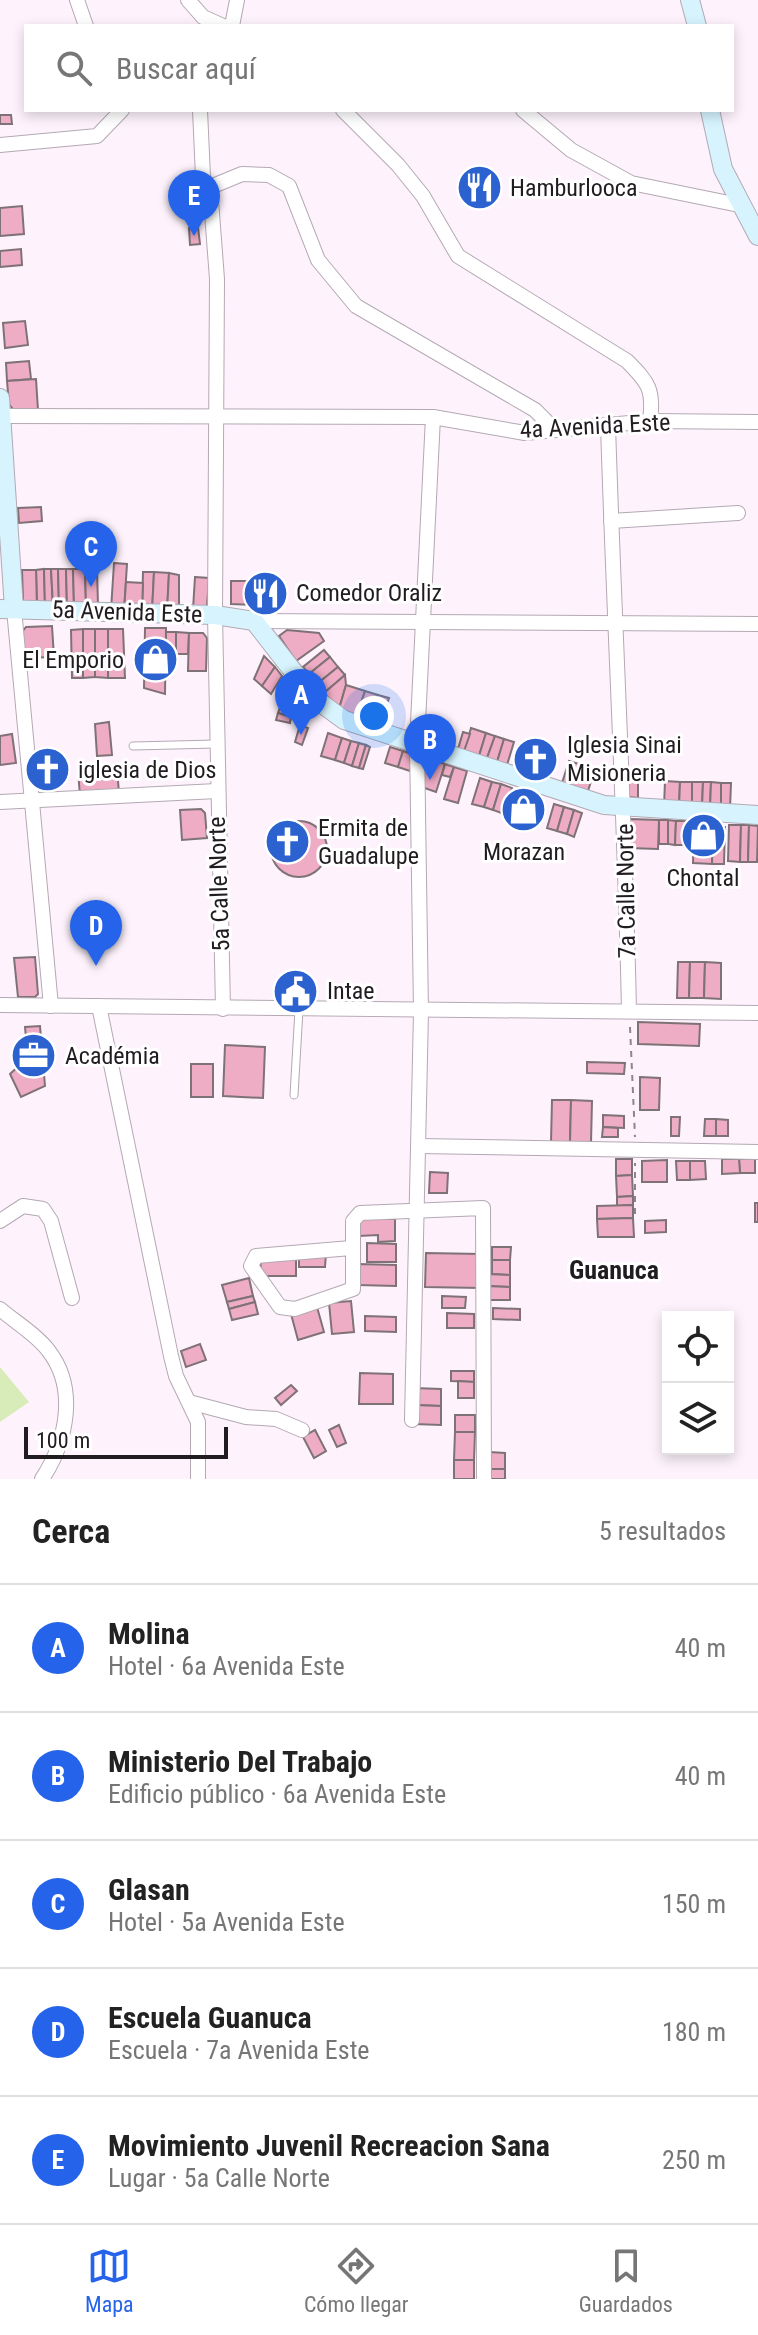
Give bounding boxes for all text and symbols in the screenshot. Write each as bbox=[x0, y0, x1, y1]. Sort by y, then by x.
search box bbox=[24, 24, 734, 112]
icon: search bbox=[52, 46, 96, 90]
text: Buscar aquí bbox=[116, 51, 256, 86]
restaurant icon: Hamburlooca bbox=[455, 164, 503, 212]
pin: E bbox=[168, 170, 220, 236]
place label: Hamburlooca bbox=[510, 174, 637, 202]
street label: 4a Avenida Este bbox=[519, 408, 671, 444]
pin: C bbox=[65, 521, 117, 587]
restaurant icon: Comedor Oraliz bbox=[241, 569, 289, 617]
place label: Comedor Oraliz bbox=[296, 579, 442, 607]
street label: 5a Avenida Este bbox=[51, 595, 203, 629]
shop icon: El Emporio bbox=[131, 636, 179, 684]
place label: El Emporio bbox=[22, 646, 124, 674]
pin: A bbox=[275, 669, 327, 735]
your location bbox=[354, 696, 394, 736]
pin: B bbox=[404, 714, 456, 780]
place label: Iglesia Sinai Misioneria bbox=[567, 731, 682, 787]
church icon: Iglesia Sinai Misioneria bbox=[512, 735, 560, 783]
church icon: iglesia de Dios bbox=[23, 746, 71, 794]
place label: iglesia de Dios bbox=[78, 756, 216, 784]
shop icon: Morazan bbox=[500, 786, 548, 834]
shop icon: Chontal bbox=[679, 812, 727, 860]
place label: Ermita de Guadalupe bbox=[318, 814, 419, 870]
street label: 5a Calle Norte bbox=[203, 816, 235, 952]
church icon: Ermita de Guadalupe bbox=[263, 818, 311, 866]
street label: 7a Calle Norte bbox=[611, 823, 641, 959]
place label: Morazan bbox=[483, 838, 565, 866]
place label: Chontal bbox=[667, 864, 739, 892]
pin: D bbox=[70, 900, 122, 966]
public building icon: Intae bbox=[272, 967, 320, 1015]
place label: Intae bbox=[327, 977, 374, 1005]
office icon: Académia bbox=[10, 1032, 58, 1080]
place label: Académia bbox=[65, 1042, 160, 1070]
district label: Guanuca bbox=[569, 1255, 659, 1285]
map controls bbox=[662, 1311, 734, 1455]
button: locate bbox=[662, 1311, 734, 1383]
button: layers bbox=[662, 1383, 734, 1455]
scale bar bbox=[24, 1423, 228, 1459]
text: 100 m bbox=[36, 1428, 90, 1453]
text: Cerca bbox=[32, 1511, 110, 1551]
text: 5 resultados bbox=[599, 1516, 726, 1546]
text: Molina bbox=[108, 1616, 190, 1651]
text: A bbox=[50, 1633, 66, 1663]
text: 40 m bbox=[675, 1633, 726, 1663]
text: Hotel · 6a Avenida Este bbox=[108, 1651, 345, 1681]
text: Ministerio Del Trabajo bbox=[108, 1744, 372, 1779]
text: B bbox=[51, 1761, 65, 1791]
text: 40 m bbox=[675, 1761, 726, 1791]
text: Edificio público · 6a Avenida Este bbox=[108, 1779, 446, 1809]
text: Glasan bbox=[108, 1872, 190, 1907]
text: C bbox=[51, 1889, 65, 1919]
text: 150 m bbox=[662, 1889, 726, 1919]
text: Hotel · 5a Avenida Este bbox=[108, 1907, 345, 1937]
text: Escuela Guanuca bbox=[108, 2000, 312, 2035]
text: D bbox=[51, 2017, 65, 2047]
text: 180 m bbox=[662, 2017, 726, 2047]
text: Escuela · 7a Avenida Este bbox=[108, 2035, 370, 2065]
text: Movimiento Juvenil Recreacion Sana bbox=[108, 2128, 550, 2163]
text: E bbox=[52, 2145, 64, 2175]
text: 250 m bbox=[662, 2145, 726, 2175]
text: Lugar · 5a Calle Norte bbox=[108, 2163, 330, 2193]
tab: Mapa bbox=[85, 2244, 134, 2317]
tab: Cómo llegar bbox=[304, 2244, 409, 2317]
tab: Guardados bbox=[579, 2244, 673, 2317]

